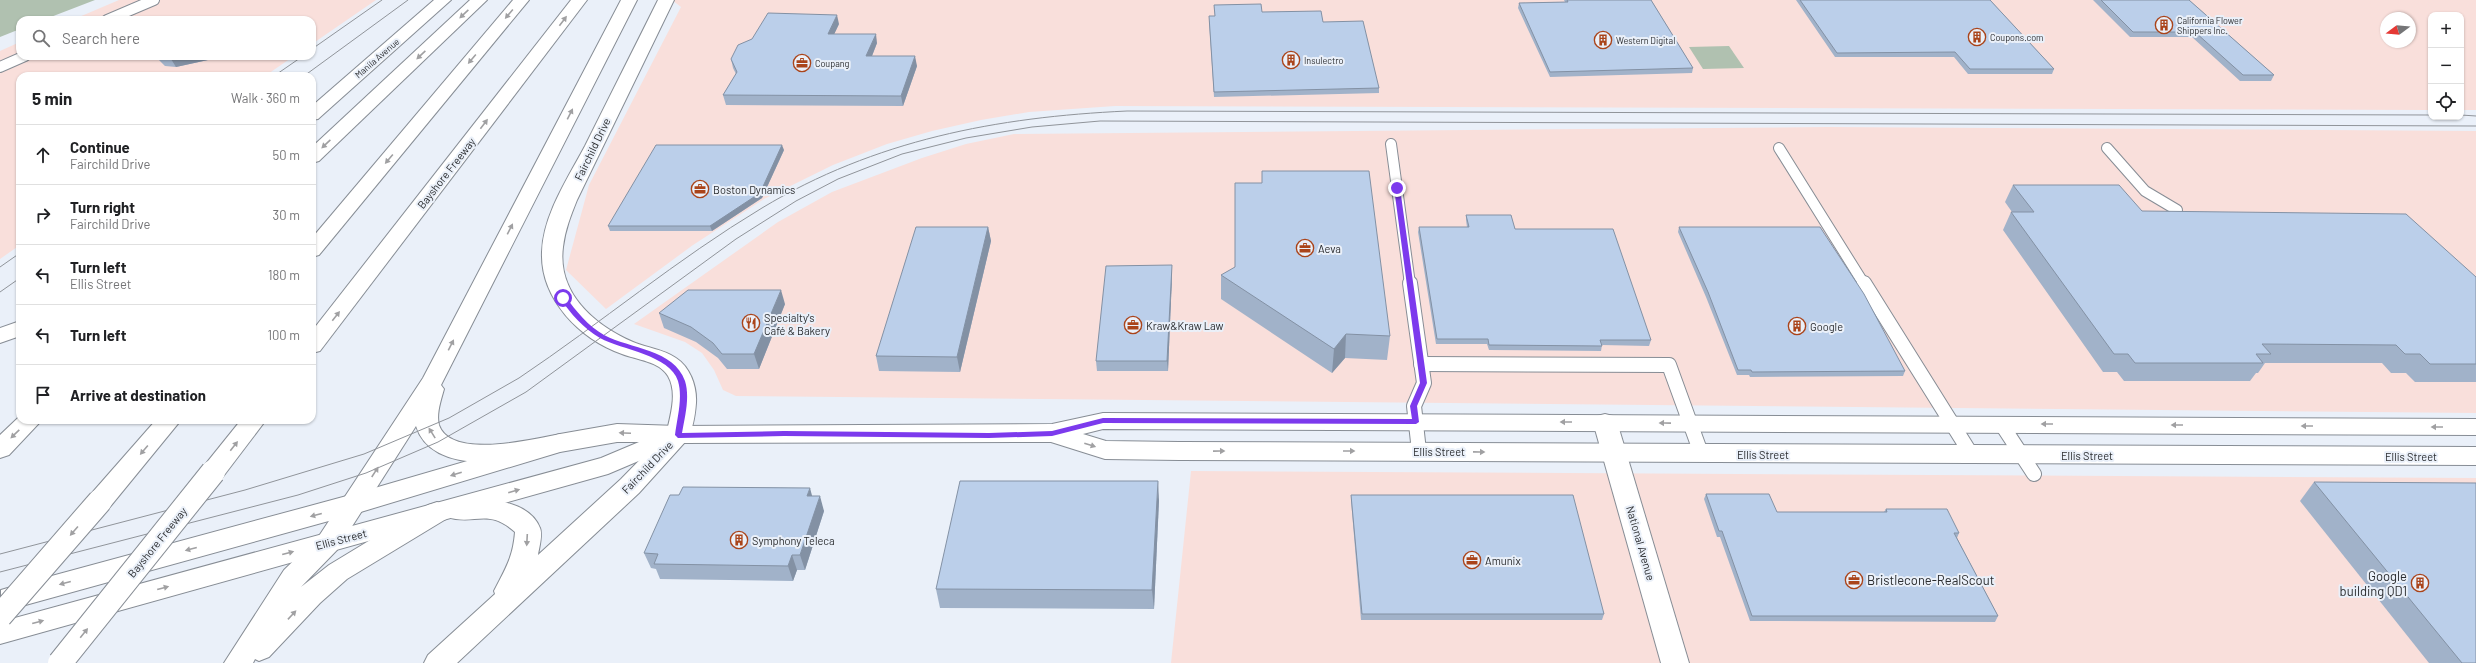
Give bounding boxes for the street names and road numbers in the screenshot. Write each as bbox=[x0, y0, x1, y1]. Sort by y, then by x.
street label: Manila Avenue bbox=[353, 36, 402, 80]
street label: Fairchild Drive bbox=[571, 115, 613, 182]
street label: Bayshore Freeway bbox=[414, 135, 478, 211]
street label: Fairchild Drive bbox=[619, 438, 675, 496]
street label: Ellis Street bbox=[1413, 445, 1465, 458]
street label: Ellis Street bbox=[1737, 448, 1789, 461]
street label: Ellis Street bbox=[2061, 449, 2113, 462]
street label: Ellis Street bbox=[2385, 450, 2437, 463]
street label: Bayshore Freeway bbox=[125, 504, 189, 580]
street label: National Avenue bbox=[1624, 504, 1658, 582]
street label: Ellis Street bbox=[314, 526, 368, 552]

